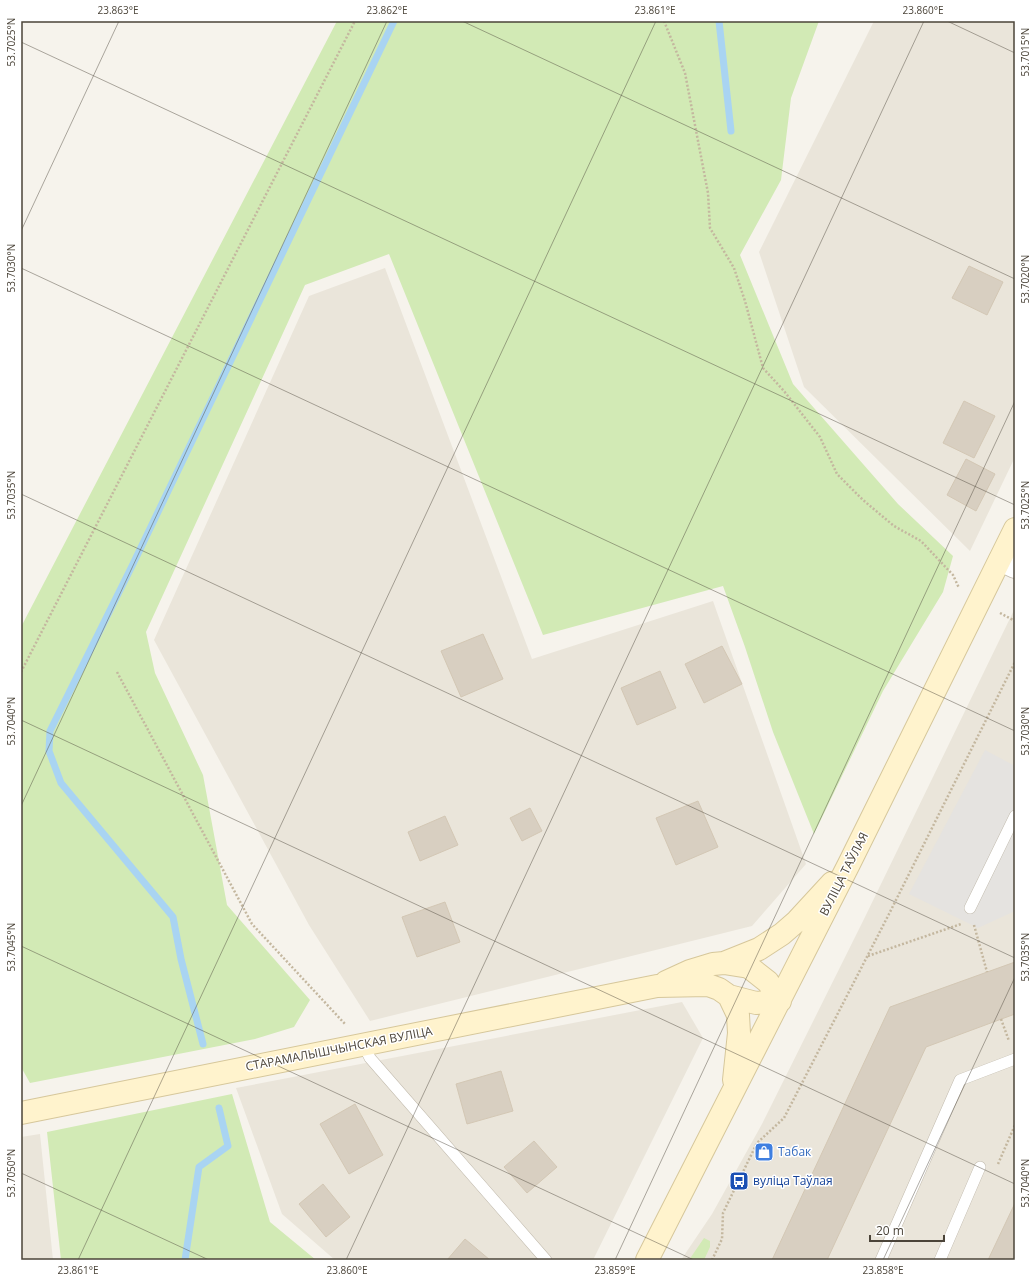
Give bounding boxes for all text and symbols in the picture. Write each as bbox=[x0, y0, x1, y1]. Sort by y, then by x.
text: 23.863°E bbox=[97, 3, 139, 17]
text: 23.862°E bbox=[366, 3, 408, 17]
text: 23.861°E bbox=[634, 3, 676, 17]
text: 23.860°E bbox=[902, 3, 944, 17]
text: 53.7025°N bbox=[4, 18, 18, 66]
text: 53.7015°N bbox=[1018, 28, 1032, 76]
text: 53.7030°N bbox=[4, 244, 18, 292]
text: 53.7020°N bbox=[1018, 255, 1032, 303]
text: 53.7035°N bbox=[4, 471, 18, 519]
text: 53.7025°N bbox=[1018, 481, 1032, 529]
text: 53.7040°N bbox=[4, 697, 18, 745]
text: 53.7030°N bbox=[1018, 707, 1032, 755]
street label: ВУЛІЦА ТАЎЛАЯ bbox=[815, 829, 872, 918]
text: 53.7045°N bbox=[4, 923, 18, 971]
text: 53.7035°N bbox=[1018, 933, 1032, 981]
street label: СТАРАМАЛЫШЧЫНСКАЯ ВУЛІЦА bbox=[244, 1022, 434, 1075]
shop icon: Табак bbox=[753, 1141, 775, 1163]
place label: Табак bbox=[778, 1143, 812, 1160]
text: 53.7050°N bbox=[4, 1149, 18, 1197]
text: 53.7040°N bbox=[1018, 1159, 1032, 1207]
bus stop icon: вуліца Таўлая bbox=[728, 1170, 750, 1192]
place label: вуліца Таўлая bbox=[753, 1172, 833, 1189]
scale bar bbox=[870, 1217, 944, 1243]
text: 20 m bbox=[876, 1222, 904, 1239]
text: 23.861°E bbox=[57, 1263, 99, 1277]
text: 23.860°E bbox=[326, 1263, 368, 1277]
text: 23.859°E bbox=[594, 1263, 636, 1277]
text: 23.858°E bbox=[862, 1263, 904, 1277]

